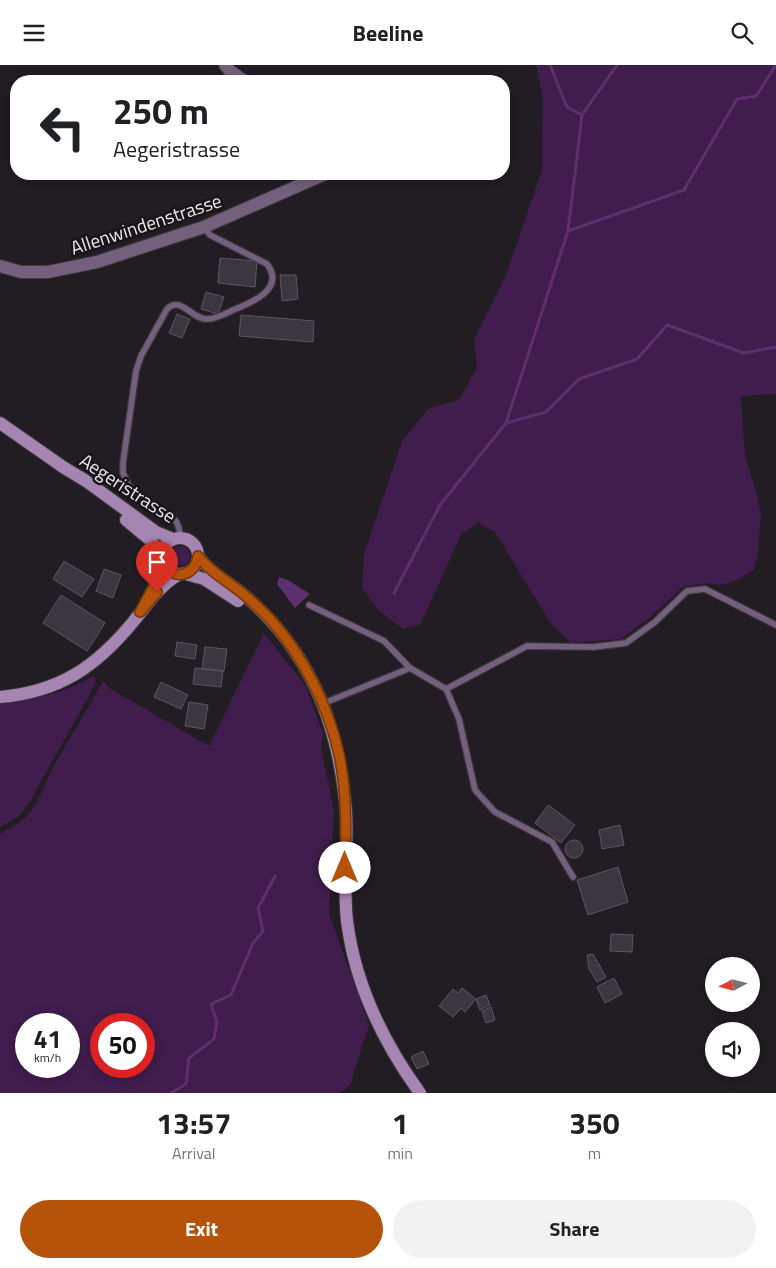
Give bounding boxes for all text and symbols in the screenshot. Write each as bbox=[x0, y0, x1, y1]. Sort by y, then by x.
text: Beeline bbox=[353, 16, 423, 50]
icon: menu bbox=[20, 19, 48, 47]
icon: search bbox=[728, 19, 756, 47]
text: 250 m bbox=[113, 84, 209, 138]
icon: left bbox=[30, 95, 95, 160]
text: Aegeristrasse bbox=[113, 132, 240, 166]
street label: Allenwindenstrasse bbox=[67, 185, 225, 262]
street label: Aegeristrasse bbox=[74, 446, 182, 530]
pin bbox=[136, 541, 178, 592]
icon: arrive bbox=[143, 548, 171, 576]
position arrow bbox=[318, 841, 370, 893]
north arrow bbox=[705, 957, 760, 1013]
map controls bbox=[705, 957, 760, 1077]
speed limit sign: 50 bbox=[90, 1013, 155, 1078]
text: 41 bbox=[33, 1020, 62, 1058]
button: sound bbox=[705, 1022, 760, 1077]
text: km/h bbox=[34, 1048, 61, 1067]
text: 13:57 bbox=[156, 1100, 231, 1146]
text: 1 bbox=[392, 1100, 409, 1146]
text: 350 bbox=[569, 1100, 620, 1146]
text: Arrival bbox=[172, 1141, 215, 1165]
text: min bbox=[387, 1141, 413, 1165]
text: m bbox=[588, 1141, 601, 1165]
button: Exit bbox=[20, 1200, 383, 1258]
button: Share bbox=[393, 1200, 756, 1258]

